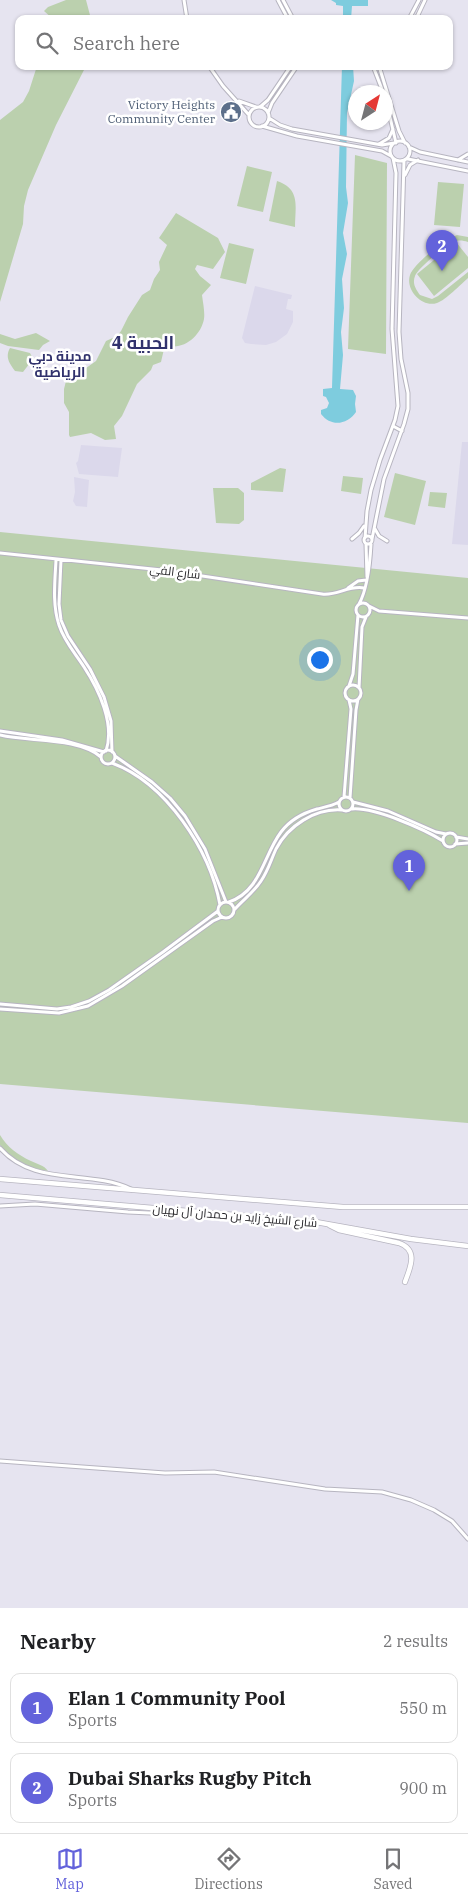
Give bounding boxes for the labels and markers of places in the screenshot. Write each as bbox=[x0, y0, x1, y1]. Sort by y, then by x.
place label: Victory Heights Community Center bbox=[108, 97, 216, 126]
public building icon: Victory Heights Community Center bbox=[219, 100, 243, 124]
pin: 2 bbox=[426, 230, 458, 271]
pin: 1 bbox=[393, 850, 425, 891]

